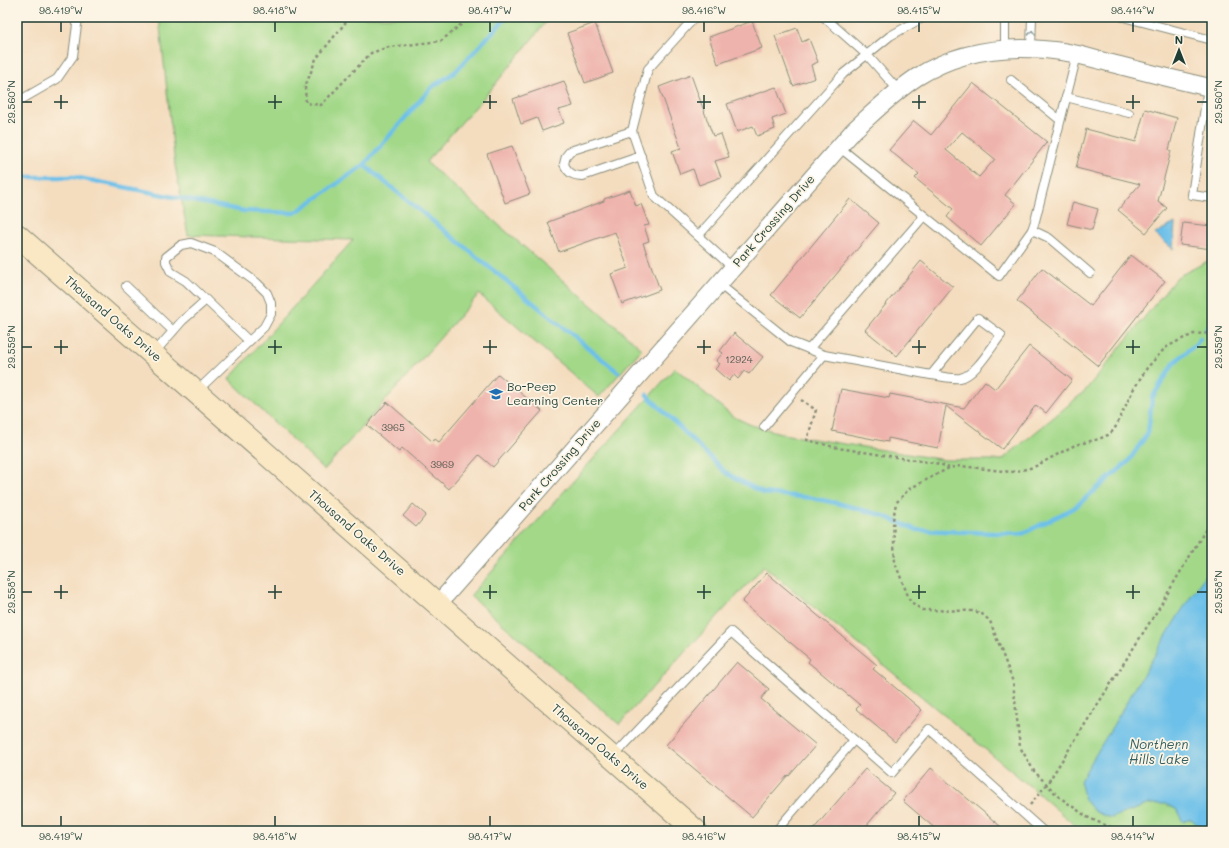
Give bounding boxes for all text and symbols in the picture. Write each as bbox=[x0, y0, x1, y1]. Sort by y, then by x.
text: 98.419°W bbox=[39, 3, 83, 17]
text: 98.418°W bbox=[253, 3, 297, 17]
text: 98.417°W bbox=[468, 3, 512, 17]
text: 98.416°W bbox=[682, 3, 726, 17]
text: 98.415°W bbox=[897, 3, 941, 17]
text: 98.414°W bbox=[1111, 3, 1155, 17]
one-way arrow bbox=[1027, 30, 1036, 36]
north arrow bbox=[1159, 30, 1199, 70]
text: N bbox=[1175, 32, 1183, 47]
text: 29.560°N bbox=[4, 80, 18, 124]
text: 29.560°N bbox=[1211, 80, 1225, 124]
street label: Park Crossing Drive bbox=[729, 171, 818, 270]
street label: Thousand Oaks Drive bbox=[62, 272, 165, 365]
text: 29.559°N bbox=[4, 325, 18, 369]
text: 29.559°N bbox=[1211, 325, 1225, 369]
house number: 12924 bbox=[725, 352, 753, 366]
place label: Bo-Peep Learning Center bbox=[507, 378, 603, 408]
school or university icon: Bo-Peep Learning Center bbox=[488, 386, 504, 402]
street label: Park Crossing Drive bbox=[515, 415, 604, 514]
house number: 3965 bbox=[381, 420, 405, 434]
house number: 3969 bbox=[430, 457, 454, 471]
street label: Thousand Oaks Drive bbox=[306, 486, 409, 579]
text: 29.558°N bbox=[4, 570, 18, 614]
text: 29.558°N bbox=[1211, 570, 1225, 614]
street label: Thousand Oaks Drive bbox=[549, 700, 652, 793]
water label: Northern Hills Lake bbox=[1129, 735, 1189, 767]
text: 98.419°W bbox=[39, 829, 83, 843]
text: 98.418°W bbox=[253, 829, 297, 843]
text: 98.417°W bbox=[468, 829, 512, 843]
text: 98.416°W bbox=[682, 829, 726, 843]
text: 98.415°W bbox=[897, 829, 941, 843]
text: 98.414°W bbox=[1111, 829, 1155, 843]

